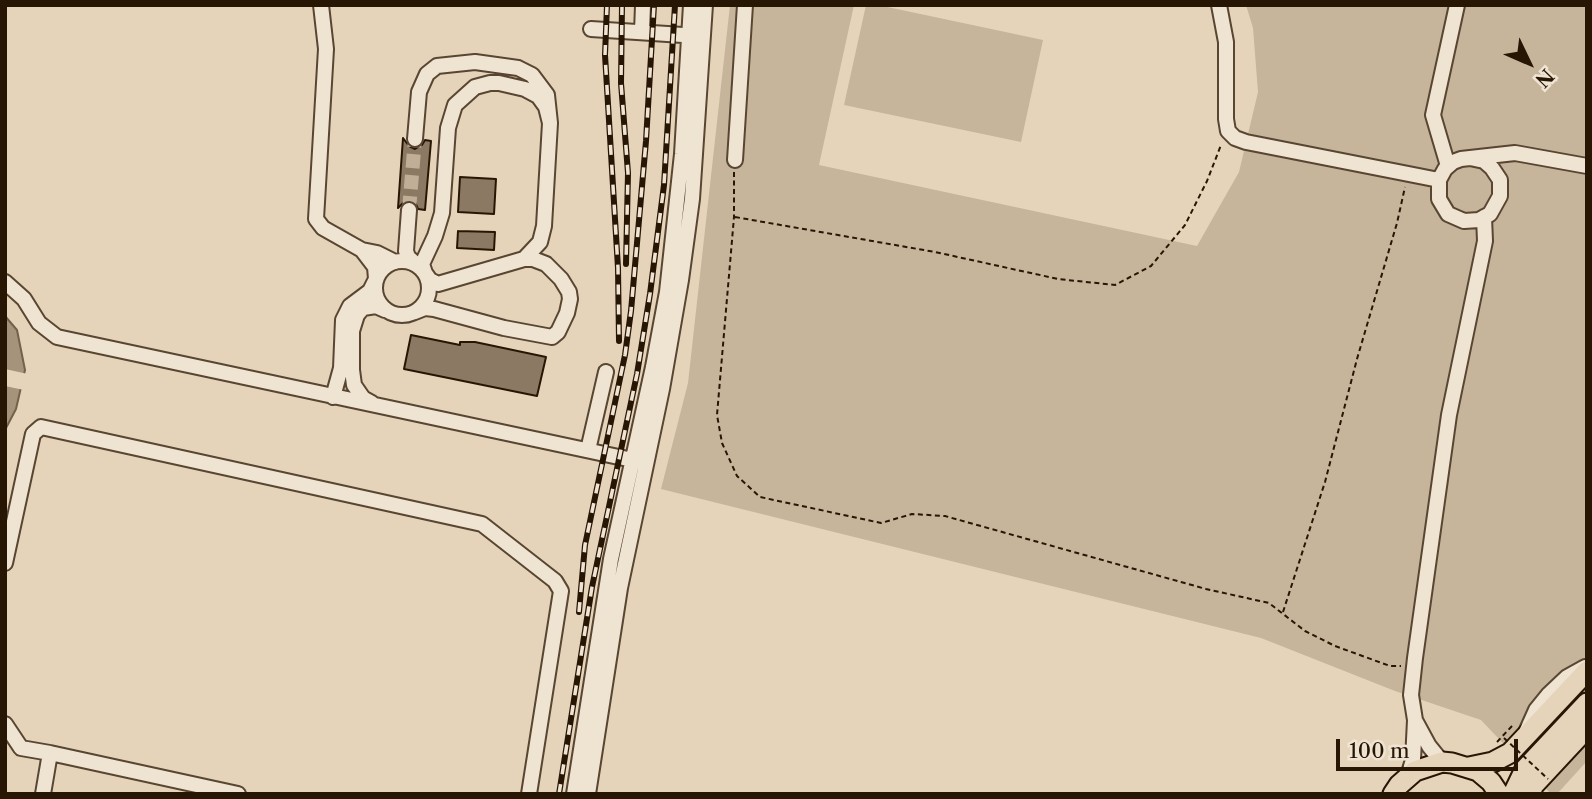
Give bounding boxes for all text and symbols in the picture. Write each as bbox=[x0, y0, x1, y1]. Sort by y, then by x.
north arrow bbox=[1494, 28, 1564, 98]
text: N bbox=[1530, 64, 1558, 92]
scale bar bbox=[1340, 726, 1522, 770]
text: 100 m bbox=[1349, 738, 1410, 763]

